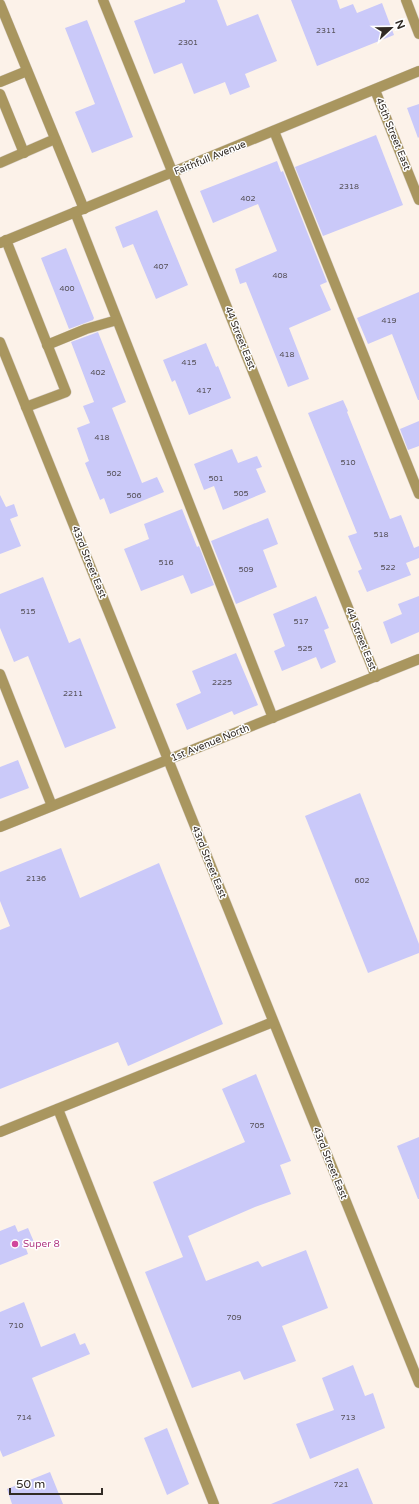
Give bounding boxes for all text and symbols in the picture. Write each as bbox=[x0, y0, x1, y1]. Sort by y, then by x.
north arrow bbox=[371, 8, 411, 48]
text: N bbox=[392, 18, 407, 31]
house number: 2311 bbox=[316, 26, 336, 35]
house number: 2301 bbox=[178, 38, 198, 47]
street label: 45th Street East bbox=[373, 96, 413, 172]
street label: Faithfull Avenue bbox=[172, 138, 248, 178]
house number: 2318 bbox=[339, 182, 359, 191]
house number: 402 bbox=[240, 194, 256, 203]
house number: 407 bbox=[153, 262, 169, 271]
house number: 408 bbox=[272, 271, 288, 280]
house number: 400 bbox=[59, 284, 75, 293]
street label: 44 Street East bbox=[222, 305, 258, 371]
house number: 419 bbox=[381, 316, 397, 325]
house number: 418 bbox=[279, 350, 295, 359]
house number: 415 bbox=[181, 358, 197, 367]
house number: 402 bbox=[90, 368, 106, 377]
house number: 417 bbox=[196, 386, 212, 395]
house number: 418 bbox=[94, 433, 110, 442]
house number: 510 bbox=[340, 458, 356, 467]
house number: 502 bbox=[106, 469, 122, 478]
house number: 501 bbox=[208, 474, 224, 483]
house number: 505 bbox=[233, 489, 249, 498]
house number: 506 bbox=[126, 491, 142, 500]
street label: 43rd Street East bbox=[69, 524, 109, 600]
house number: 518 bbox=[373, 530, 389, 539]
house number: 516 bbox=[158, 558, 174, 567]
house number: 522 bbox=[380, 563, 396, 572]
house number: 509 bbox=[238, 565, 254, 574]
street label: 44 Street East bbox=[343, 606, 379, 672]
house number: 515 bbox=[20, 607, 36, 616]
house number: 517 bbox=[293, 617, 309, 626]
house number: 525 bbox=[297, 644, 313, 653]
house number: 2225 bbox=[212, 678, 232, 687]
house number: 2211 bbox=[63, 689, 83, 698]
street label: 1st Avenue North bbox=[169, 722, 251, 764]
street label: 43rd Street East bbox=[189, 824, 229, 900]
house number: 2136 bbox=[26, 874, 46, 883]
house number: 602 bbox=[354, 876, 370, 885]
house number: 705 bbox=[249, 1121, 265, 1130]
street label: 43rd Street East bbox=[310, 1125, 350, 1201]
place label: Super 8 bbox=[23, 1238, 60, 1250]
marker: Super 8 bbox=[10, 1239, 20, 1249]
house number: 709 bbox=[226, 1313, 242, 1322]
house number: 710 bbox=[8, 1321, 24, 1330]
house number: 714 bbox=[16, 1413, 32, 1422]
house number: 713 bbox=[340, 1413, 356, 1422]
scale bar bbox=[10, 1470, 102, 1496]
text: 50 m bbox=[16, 1477, 45, 1491]
house number: 721 bbox=[333, 1480, 349, 1489]

